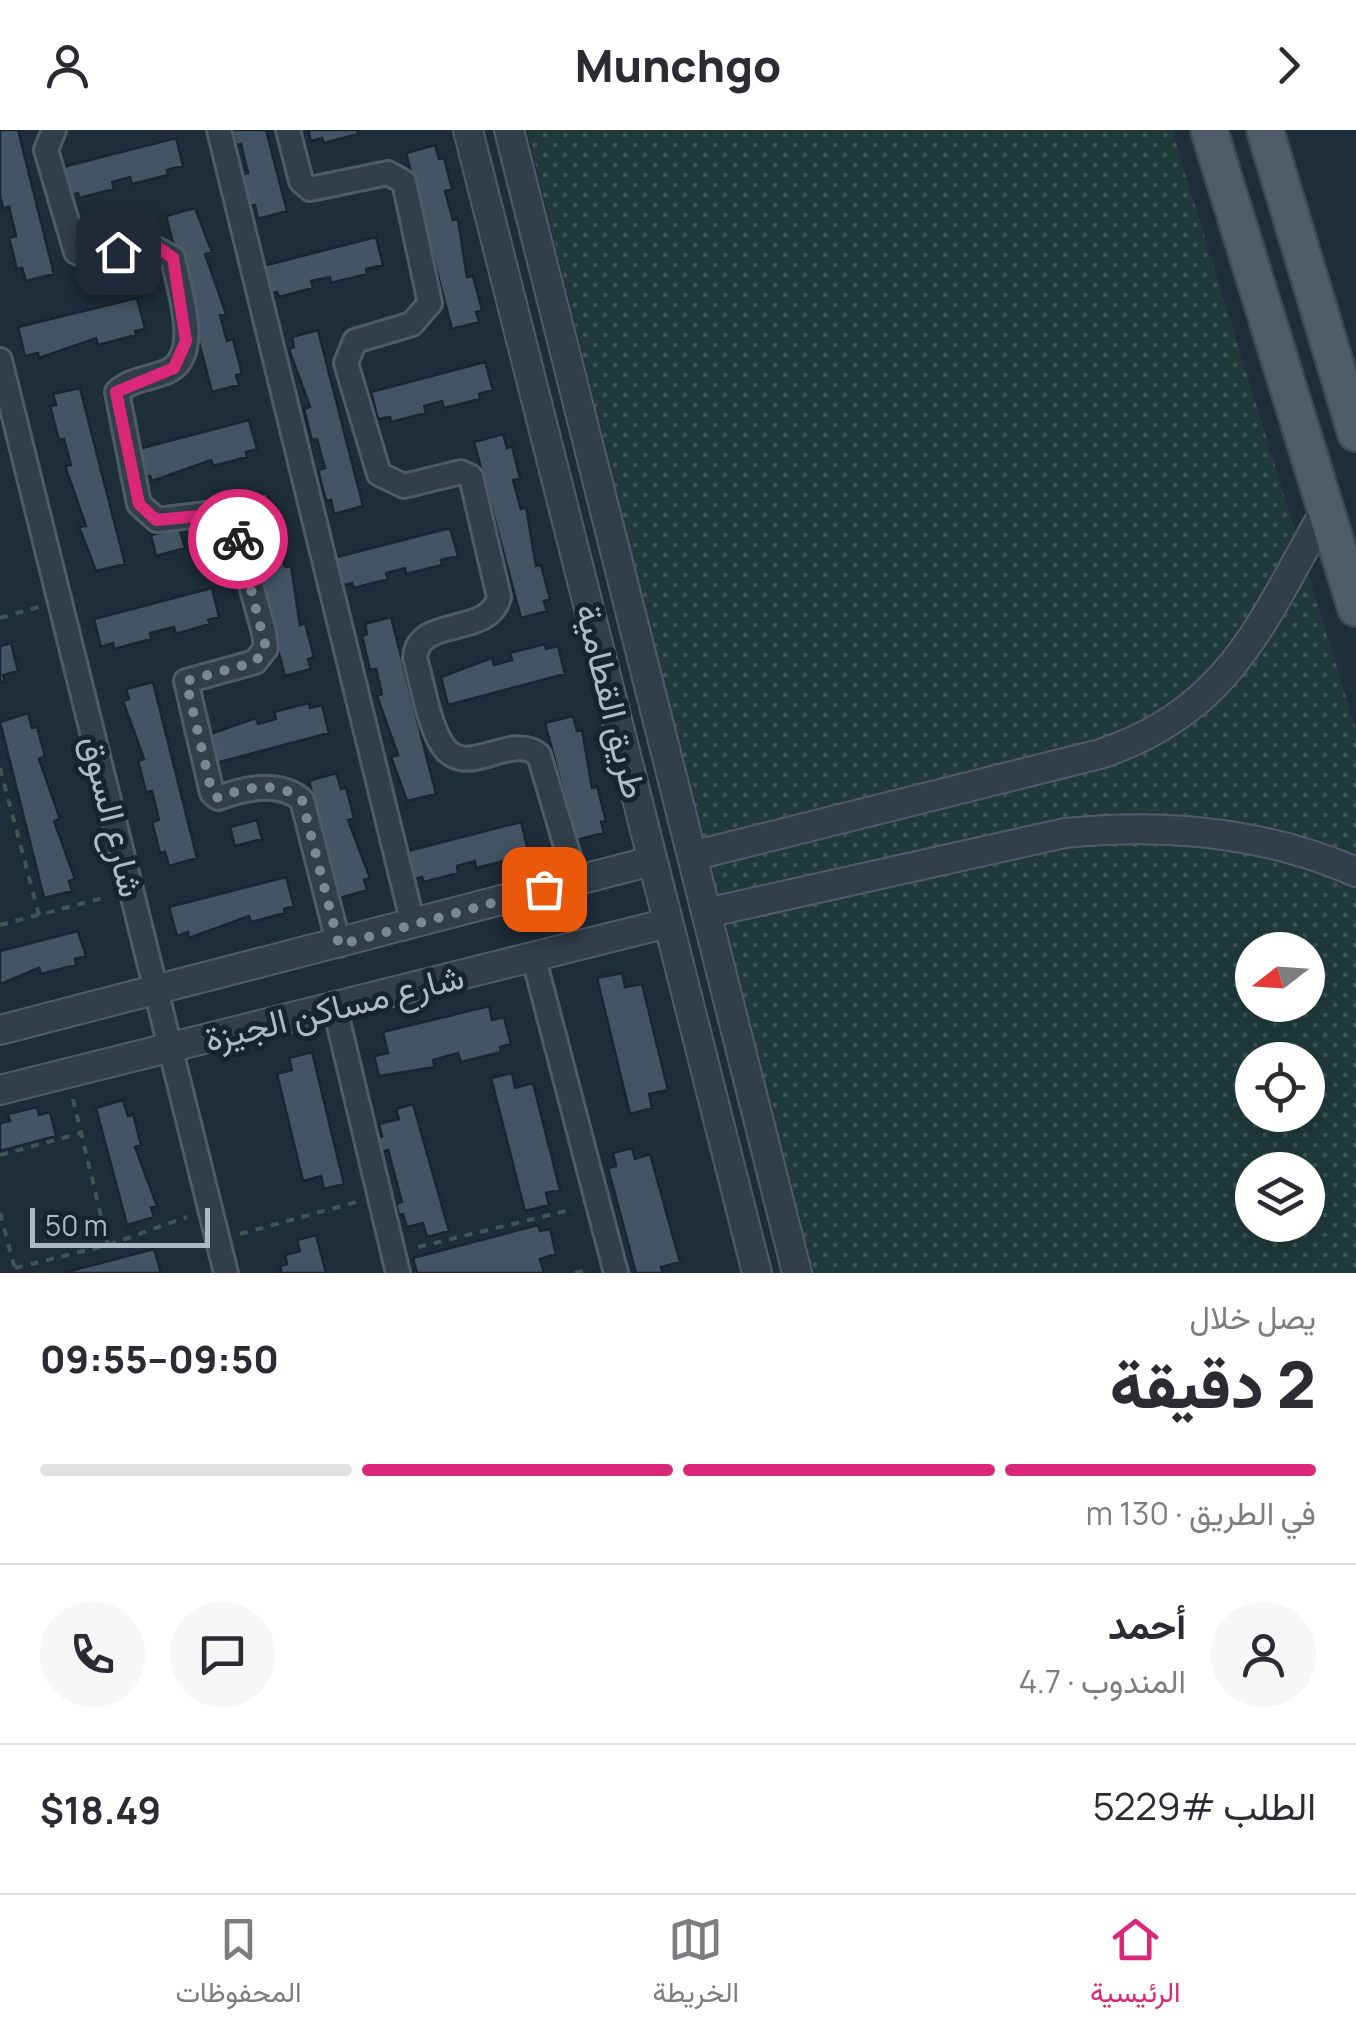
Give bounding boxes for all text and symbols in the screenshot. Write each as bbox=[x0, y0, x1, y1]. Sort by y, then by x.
text: Munchgo bbox=[575, 34, 781, 96]
icon: person bbox=[40, 38, 95, 93]
icon: forward bbox=[1261, 38, 1316, 93]
pin bbox=[76, 210, 161, 295]
icon: home bbox=[91, 225, 146, 280]
courier bbox=[188, 489, 288, 589]
icon: bike bbox=[211, 512, 266, 567]
street label: طريق القطامية bbox=[565, 599, 659, 803]
street label: شارع السوق bbox=[69, 730, 156, 902]
pin bbox=[502, 847, 587, 932]
icon: bag bbox=[517, 862, 572, 917]
north arrow bbox=[1235, 932, 1325, 1022]
map controls bbox=[1235, 932, 1325, 1242]
street label: شارع مساكن الجيزة bbox=[199, 952, 469, 1063]
button: locate bbox=[1235, 1042, 1325, 1132]
button: layers bbox=[1235, 1152, 1325, 1242]
scale bar bbox=[30, 1203, 210, 1248]
text: 50 m bbox=[45, 1206, 108, 1244]
text: يصل خلال bbox=[1189, 1295, 1316, 1339]
text: 09:50–09:55 bbox=[40, 1332, 279, 1384]
text: 2 دقيقة bbox=[1110, 1339, 1316, 1428]
text: في الطريق · 130 m bbox=[1086, 1491, 1316, 1535]
text: أحمد bbox=[1108, 1598, 1186, 1650]
button: phone bbox=[40, 1602, 145, 1707]
button: chat bbox=[170, 1602, 275, 1707]
button: person bbox=[1211, 1602, 1316, 1707]
text: المندوب · 4.7 bbox=[1019, 1659, 1186, 1703]
text: الطلب #5229 bbox=[1093, 1779, 1316, 1831]
text: $18.49 bbox=[40, 1783, 161, 1835]
tab: المحفوظات bbox=[175, 1912, 302, 2017]
tab: الخريطة bbox=[653, 1912, 739, 2017]
tab: الرئيسية bbox=[1090, 1912, 1181, 2017]

